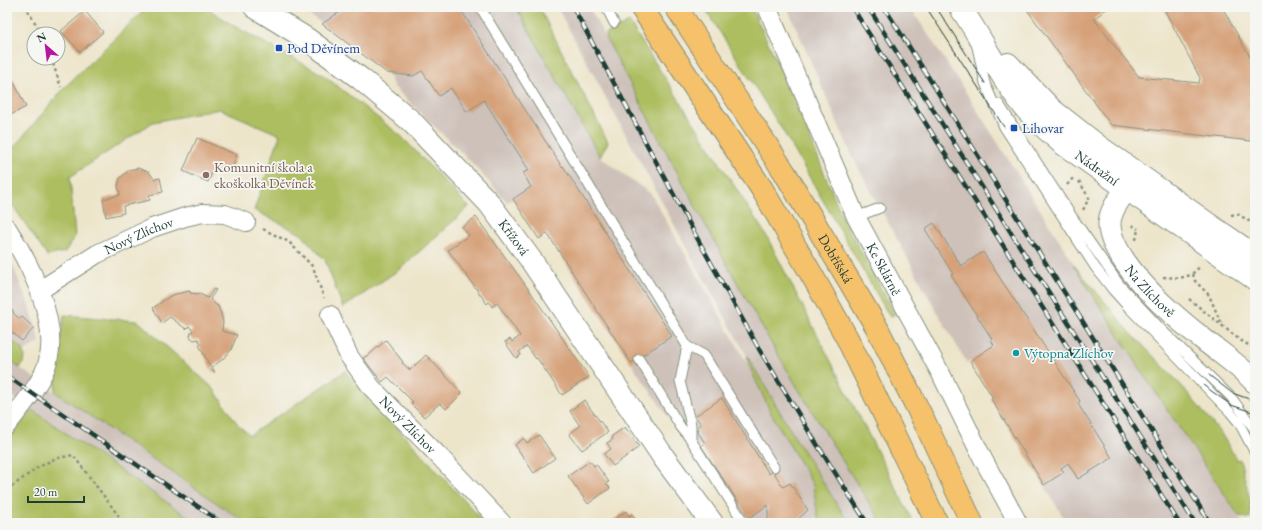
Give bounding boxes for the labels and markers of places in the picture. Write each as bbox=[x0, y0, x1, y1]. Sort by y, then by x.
place label: Pod Děvínem bbox=[287, 39, 360, 57]
marker: Pod Děvínem bbox=[274, 43, 284, 53]
place label: Lihovar bbox=[1022, 119, 1064, 137]
marker: Lihovar bbox=[1009, 123, 1019, 133]
place label: Komunitní škola a ekoškolka Děvínek bbox=[214, 158, 315, 192]
marker: Komunitní škola a ekoškolka Děvínek bbox=[201, 170, 211, 180]
place label: Výtopna Zlíchov bbox=[1024, 344, 1114, 362]
marker: Výtopna Zlíchov bbox=[1011, 348, 1021, 358]

